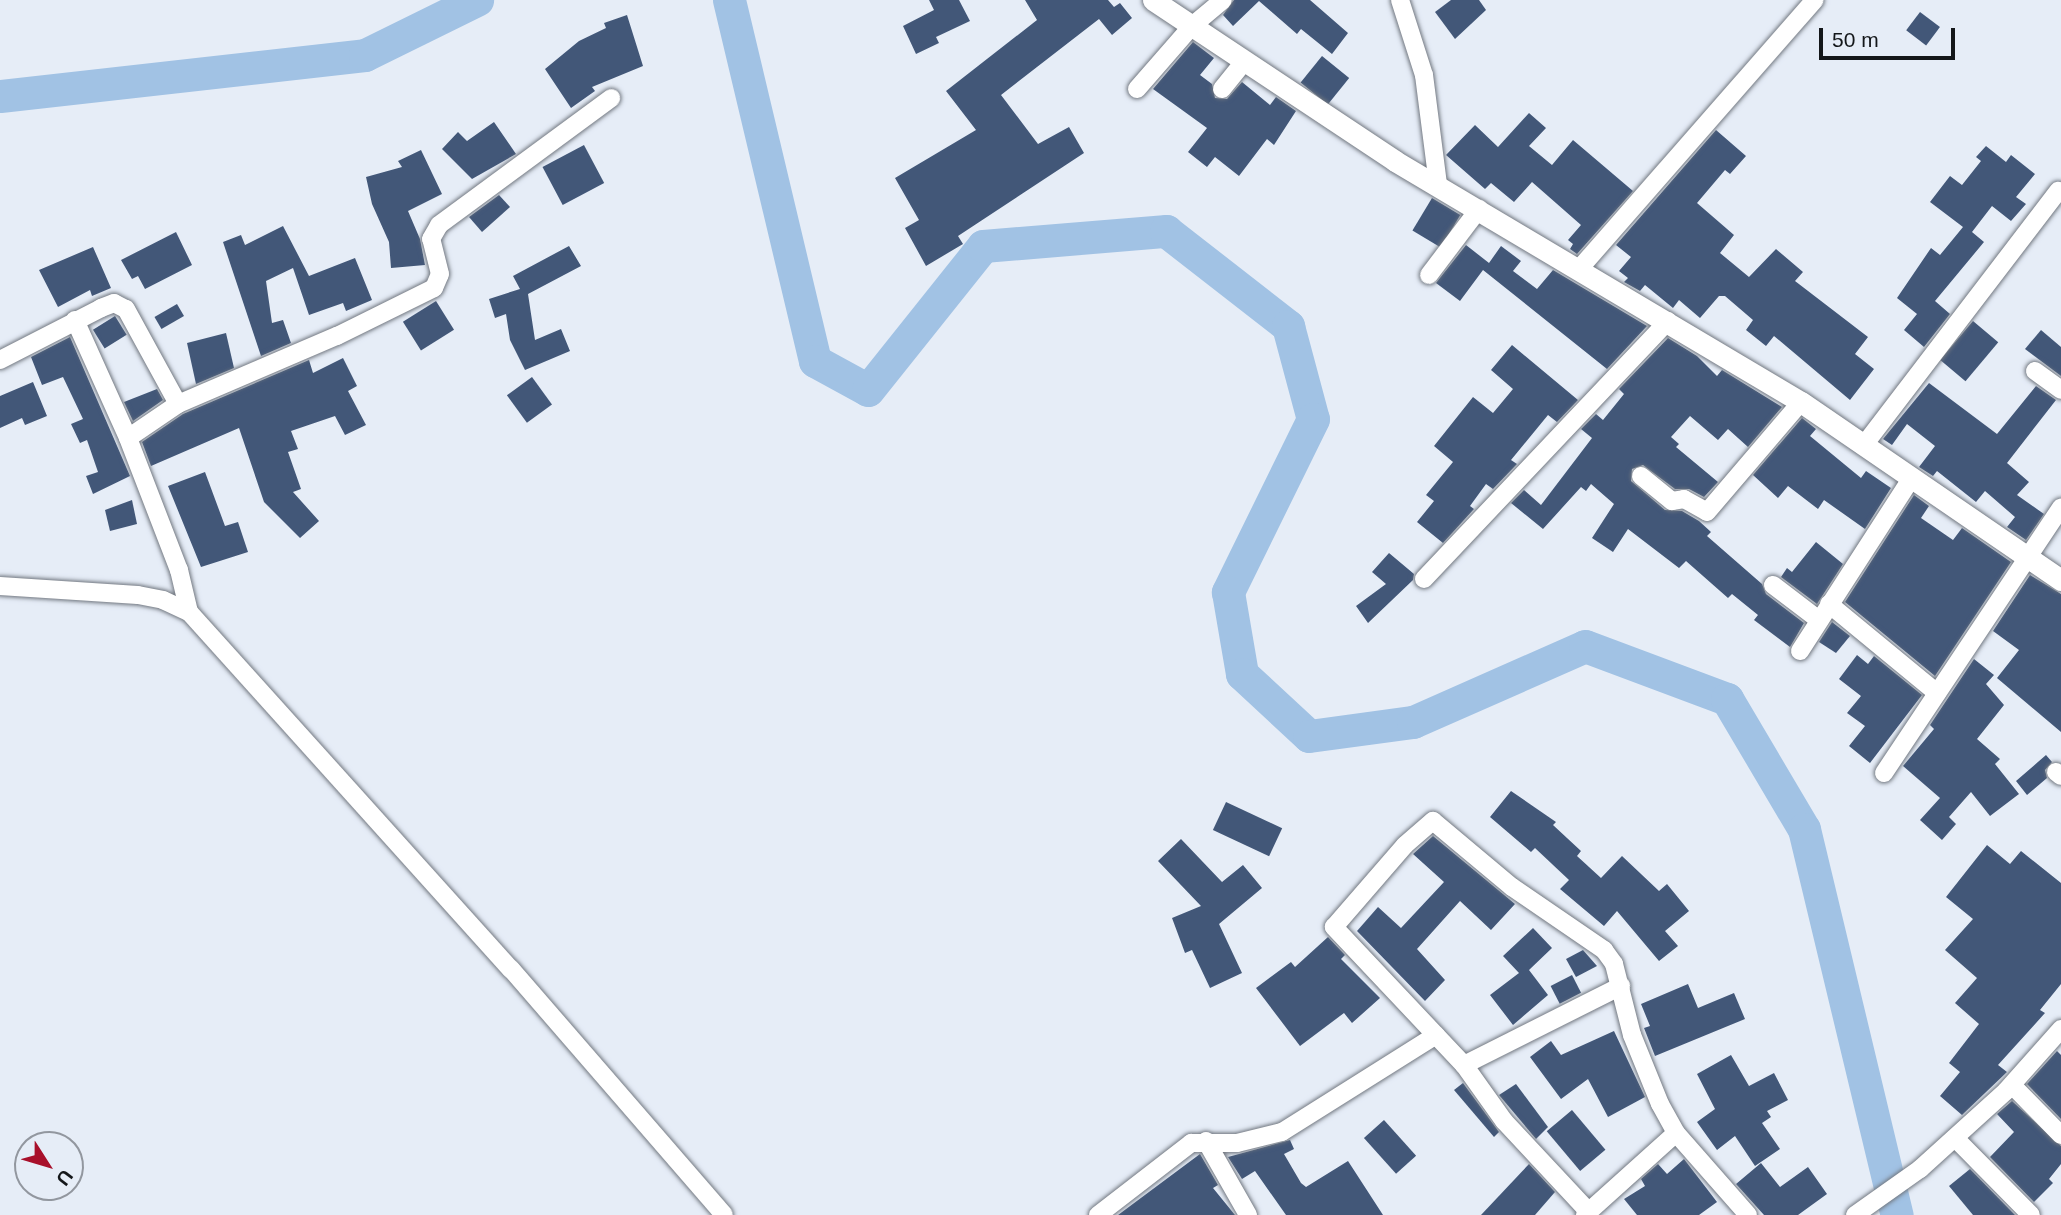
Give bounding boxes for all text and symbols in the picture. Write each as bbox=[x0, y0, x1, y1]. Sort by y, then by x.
scale bar bbox=[1823, 14, 1960, 58]
text: 50 m bbox=[1832, 28, 1879, 51]
north arrow bbox=[14, 1131, 84, 1201]
text: U bbox=[52, 1166, 77, 1190]

